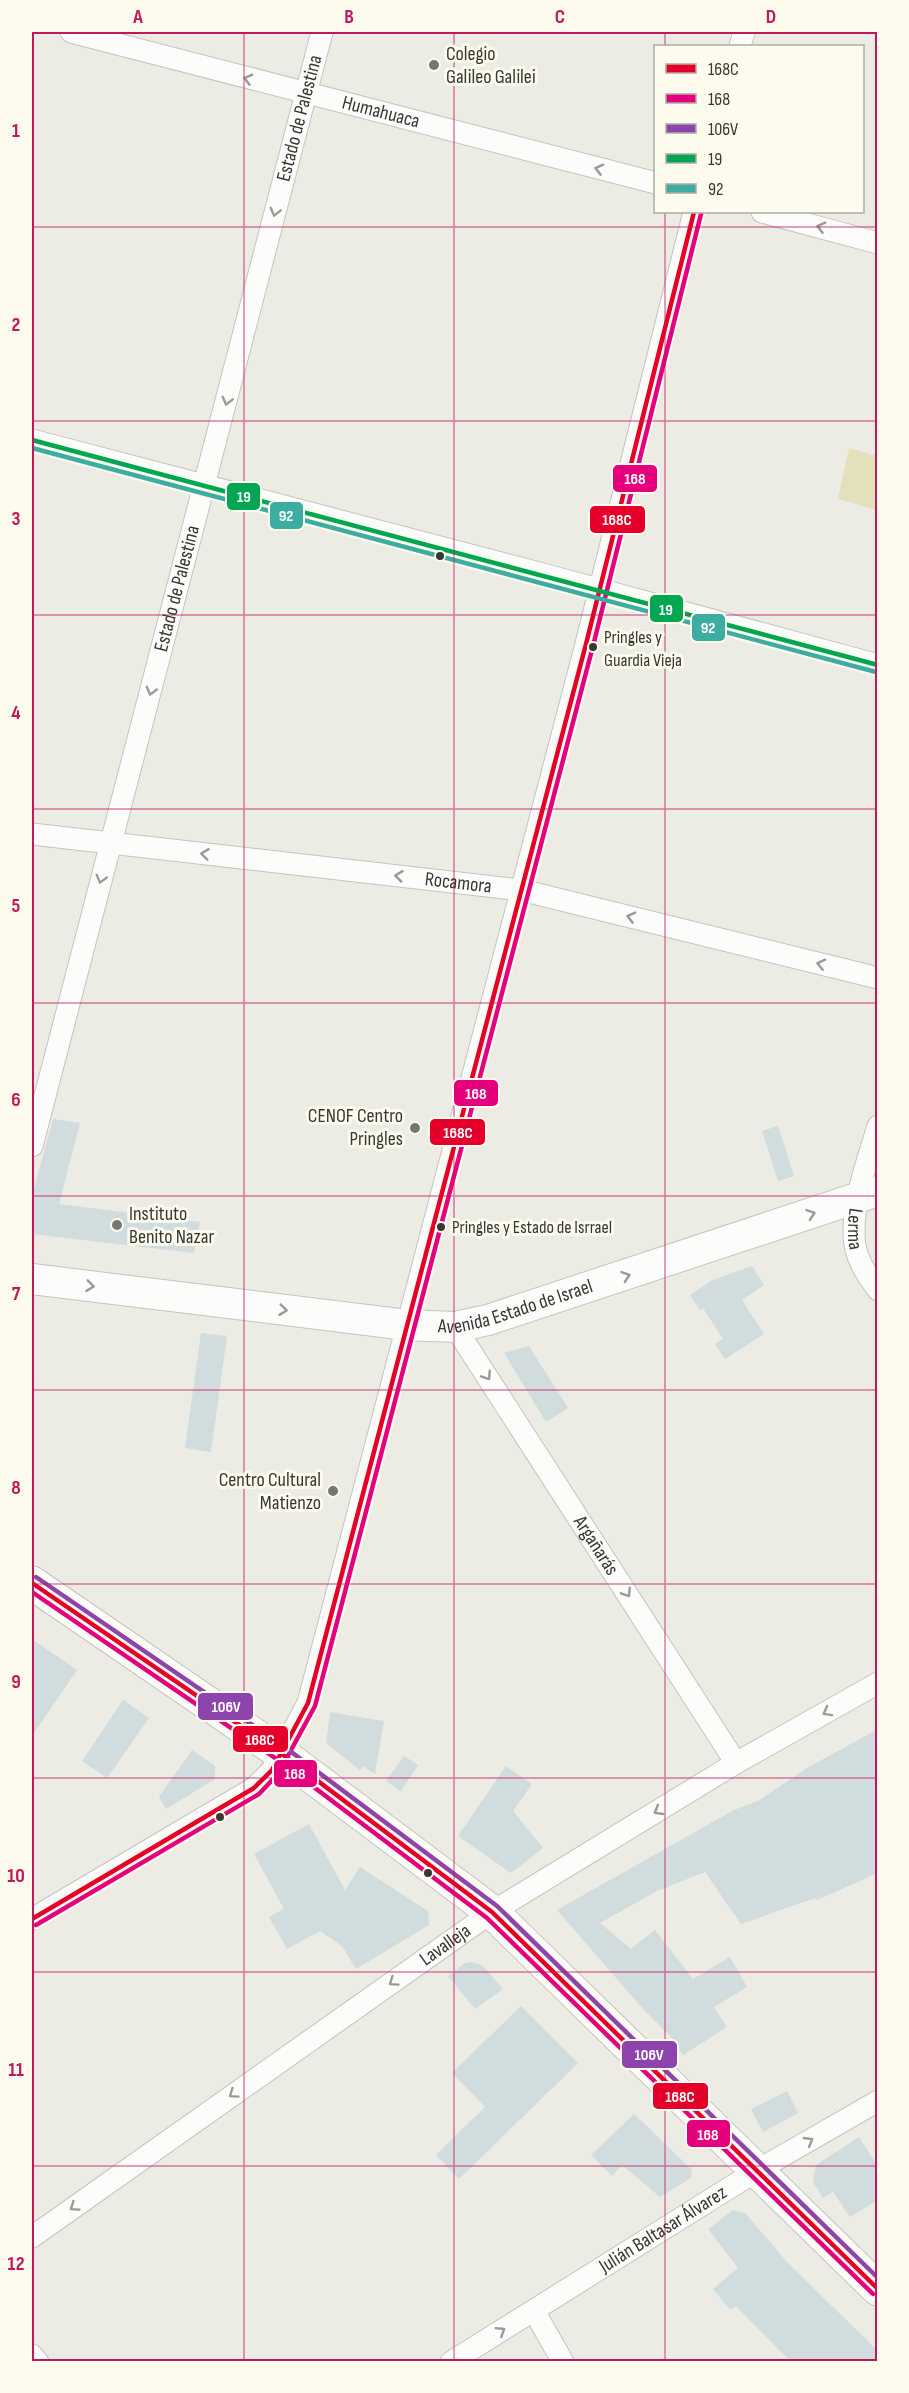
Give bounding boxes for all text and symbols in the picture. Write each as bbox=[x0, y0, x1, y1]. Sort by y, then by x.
text: A bbox=[132, 5, 143, 29]
text: B bbox=[344, 5, 354, 29]
text: C bbox=[555, 5, 565, 29]
text: D bbox=[766, 5, 776, 29]
place label: Colegio Galileo Galilei bbox=[446, 42, 536, 89]
legend bbox=[654, 45, 864, 213]
street label: Estado de Palestina bbox=[272, 53, 327, 184]
marker: Colegio Galileo Galilei bbox=[427, 58, 441, 72]
text: 168C bbox=[708, 59, 739, 80]
one-way arrow bbox=[243, 73, 253, 86]
text: 168 bbox=[708, 89, 730, 110]
street label: Humahuaca bbox=[340, 90, 422, 133]
text: 1 bbox=[12, 119, 20, 143]
text: 106V bbox=[708, 119, 738, 140]
text: 19 bbox=[708, 149, 722, 170]
one-way arrow bbox=[594, 163, 604, 176]
text: 92 bbox=[708, 179, 723, 200]
one-way arrow bbox=[269, 206, 282, 216]
one-way arrow bbox=[816, 222, 826, 235]
text: 2 bbox=[12, 313, 20, 337]
one-way arrow bbox=[221, 395, 234, 405]
line badge: 168 bbox=[612, 464, 658, 493]
text: 168 bbox=[624, 470, 646, 489]
line badge: 19 bbox=[226, 482, 261, 511]
text: 19 bbox=[237, 488, 251, 507]
line badge: 92 bbox=[269, 501, 304, 530]
line badge: 168C bbox=[589, 505, 646, 534]
text: 3 bbox=[12, 507, 21, 531]
text: 92 bbox=[279, 507, 293, 526]
text: 168C bbox=[602, 511, 632, 530]
street label: Estado de Palestina bbox=[149, 523, 205, 654]
unlabelled marker bbox=[434, 550, 446, 562]
line badge: 19 bbox=[649, 594, 684, 623]
text: 19 bbox=[659, 601, 673, 620]
line badge: 92 bbox=[691, 613, 726, 642]
text: 92 bbox=[701, 619, 715, 638]
place label: Pringles y Guardia Vieja bbox=[604, 627, 682, 671]
marker: Pringles y Guardia Vieja bbox=[587, 641, 599, 653]
one-way arrow bbox=[145, 686, 158, 696]
text: 4 bbox=[11, 701, 21, 725]
one-way arrow bbox=[200, 848, 209, 861]
street label: Rocamora bbox=[424, 867, 493, 899]
one-way arrow bbox=[394, 870, 403, 883]
one-way arrow bbox=[96, 873, 108, 884]
text: 5 bbox=[12, 894, 21, 918]
one-way arrow bbox=[627, 912, 637, 925]
one-way arrow bbox=[816, 958, 826, 971]
line badge: 168 bbox=[453, 1079, 499, 1107]
text: 168 bbox=[465, 1085, 487, 1104]
text: 6 bbox=[11, 1088, 21, 1112]
place label: CENOF Centro Pringles bbox=[308, 1104, 403, 1151]
line badge: 168C bbox=[429, 1118, 486, 1146]
marker: CENOF Centro Pringles bbox=[408, 1121, 422, 1135]
text: 168C bbox=[443, 1124, 473, 1143]
place label: Instituto Benito Nazar bbox=[129, 1202, 214, 1249]
street label: Lerma bbox=[842, 1207, 868, 1252]
one-way arrow bbox=[805, 1209, 816, 1222]
place label: Pringles y Estado de Isrrael bbox=[452, 1217, 612, 1238]
marker: Instituto Benito Nazar bbox=[110, 1218, 124, 1232]
marker: Pringles y Estado de Isrrael bbox=[435, 1221, 447, 1233]
one-way arrow bbox=[620, 1271, 631, 1284]
street label: Avenida Estado de Israel bbox=[437, 1274, 596, 1339]
one-way arrow bbox=[85, 1280, 94, 1292]
text: 7 bbox=[12, 1282, 21, 1306]
one-way arrow bbox=[279, 1303, 288, 1316]
one-way arrow bbox=[480, 1369, 491, 1380]
place label: Centro Cultural Matienzo bbox=[219, 1468, 321, 1515]
text: 8 bbox=[11, 1476, 21, 1500]
marker: Centro Cultural Matienzo bbox=[326, 1484, 340, 1498]
street label: Argañarás bbox=[567, 1510, 624, 1580]
one-way arrow bbox=[619, 1587, 631, 1597]
text: 9 bbox=[11, 1670, 21, 1694]
line badge: 106V bbox=[197, 1692, 254, 1721]
text: 106V bbox=[212, 1698, 241, 1717]
one-way arrow bbox=[822, 1705, 833, 1716]
line badge: 168C bbox=[232, 1725, 289, 1753]
text: 168C bbox=[245, 1731, 275, 1750]
line badge: 168 bbox=[273, 1759, 318, 1788]
text: 168 bbox=[284, 1765, 306, 1784]
one-way arrow bbox=[654, 1803, 664, 1815]
unlabelled marker bbox=[214, 1811, 226, 1823]
text: 10 bbox=[7, 1864, 25, 1888]
unlabelled marker bbox=[422, 1867, 434, 1879]
street label: Lavalleja bbox=[415, 1919, 475, 1971]
one-way arrow bbox=[388, 1975, 399, 1986]
line badge: 106V bbox=[621, 2040, 678, 2069]
text: 106V bbox=[635, 2046, 664, 2065]
text: 11 bbox=[8, 2058, 24, 2082]
line badge: 168C bbox=[652, 2082, 709, 2110]
one-way arrow bbox=[229, 2087, 240, 2098]
text: 168C bbox=[665, 2088, 695, 2107]
line badge: 168 bbox=[686, 2119, 731, 2148]
text: 168 bbox=[697, 2126, 719, 2145]
one-way arrow bbox=[803, 2136, 813, 2148]
street label: Julián Baltasar Álvarez bbox=[594, 2181, 731, 2279]
one-way arrow bbox=[70, 2200, 81, 2211]
text: 12 bbox=[8, 2252, 24, 2276]
one-way arrow bbox=[495, 2326, 505, 2338]

